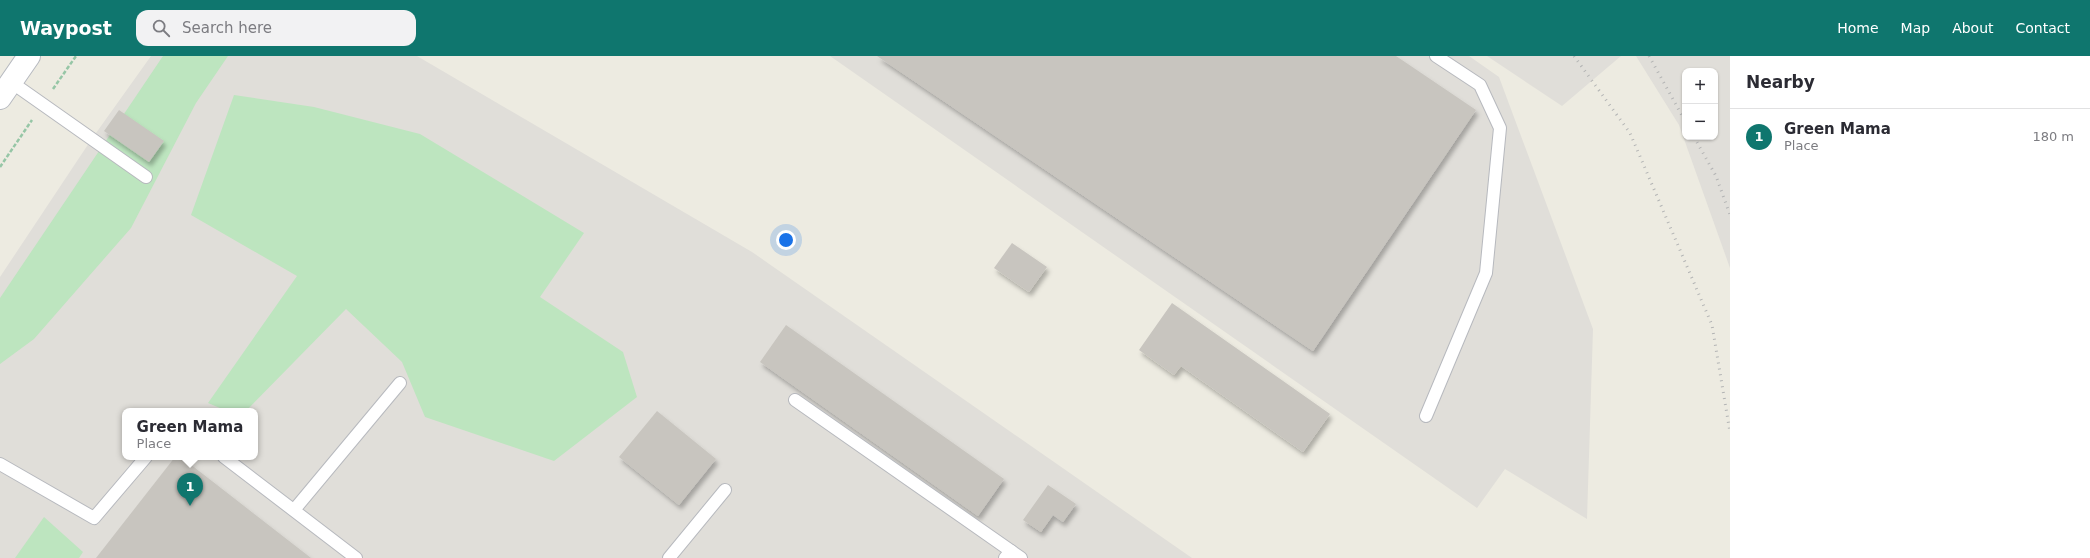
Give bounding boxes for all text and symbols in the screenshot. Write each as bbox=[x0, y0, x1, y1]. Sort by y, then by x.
search box bbox=[136, 10, 416, 46]
text: Waypost bbox=[20, 17, 112, 39]
icon: search bbox=[150, 17, 172, 39]
text: Search here bbox=[182, 19, 272, 37]
text: Home bbox=[1837, 20, 1879, 36]
text: Map bbox=[1901, 20, 1930, 36]
text: About bbox=[1952, 20, 1994, 36]
text: Contact bbox=[2016, 20, 2070, 36]
map controls bbox=[1682, 68, 1718, 140]
button: + bbox=[1682, 68, 1718, 104]
text: Nearby bbox=[1746, 72, 1815, 92]
button: − bbox=[1682, 104, 1718, 140]
text: Green Mama bbox=[1784, 120, 1891, 138]
text: 1 bbox=[1754, 129, 1764, 144]
text: 180 m bbox=[2032, 129, 2074, 144]
text: Place bbox=[1784, 138, 1819, 153]
your location bbox=[776, 230, 796, 250]
popup bbox=[122, 408, 258, 460]
text: Green Mama bbox=[137, 418, 243, 436]
text: Place bbox=[137, 436, 171, 451]
pin: 1 bbox=[177, 473, 203, 506]

